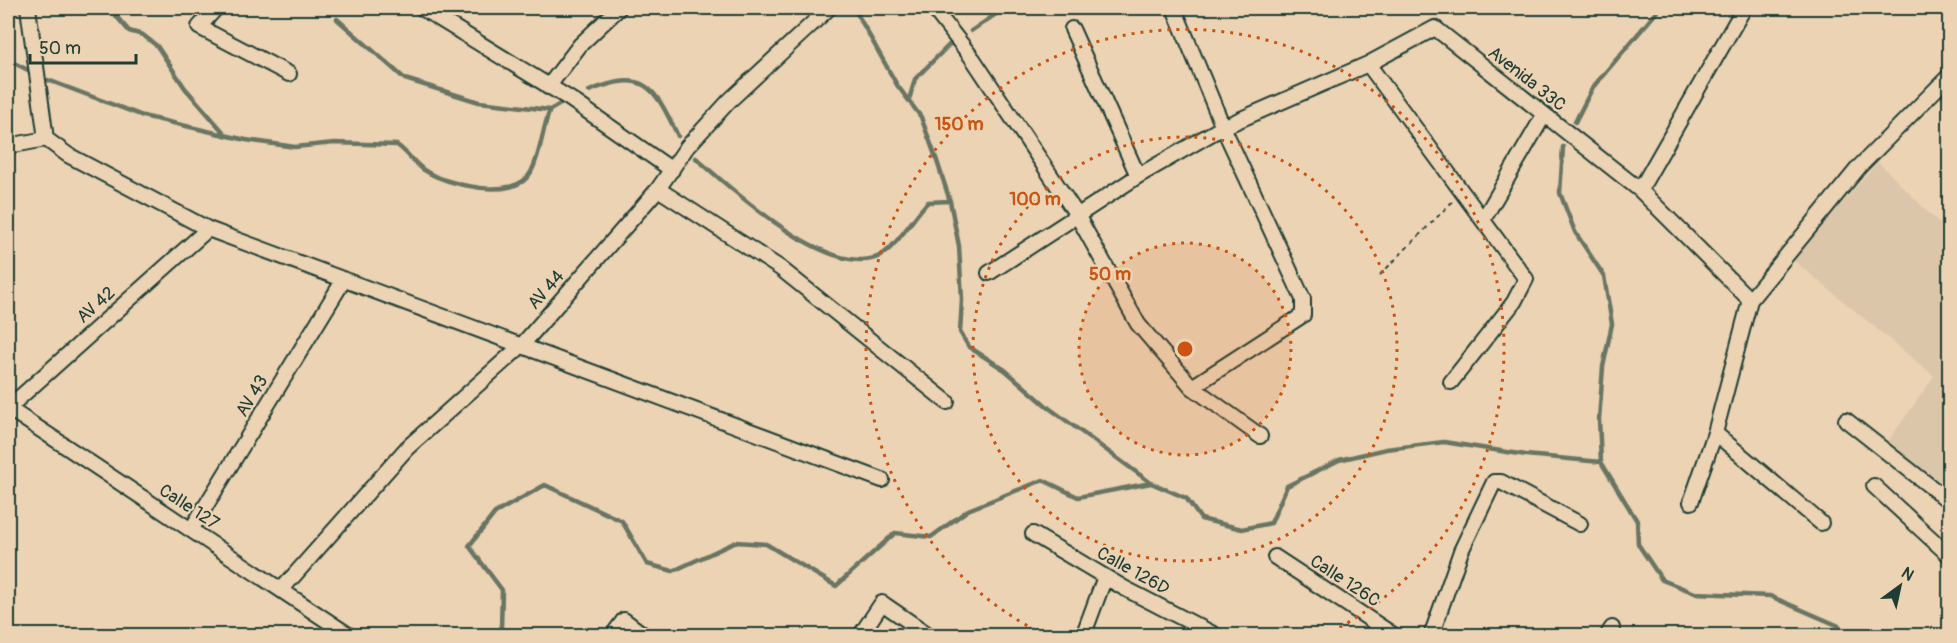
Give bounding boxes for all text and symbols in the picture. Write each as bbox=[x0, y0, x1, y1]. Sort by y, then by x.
scale bar bbox=[30, 27, 136, 65]
text: 50 m bbox=[39, 37, 81, 60]
street label: Avenida 33C bbox=[1483, 41, 1571, 117]
text: 150 m bbox=[935, 113, 984, 136]
text: 100 m bbox=[1009, 188, 1061, 211]
text: 50 m bbox=[1089, 263, 1131, 286]
street label: AV 44 bbox=[523, 265, 570, 314]
street label: AV 42 bbox=[72, 282, 120, 328]
centre of rings bbox=[1175, 339, 1195, 359]
street label: AV 43 bbox=[231, 371, 273, 421]
street label: Calle 127 bbox=[154, 479, 224, 535]
street label: Calle 126D bbox=[1093, 542, 1173, 600]
street label: Calle 126C bbox=[1305, 550, 1385, 612]
north arrow bbox=[1870, 556, 1930, 616]
text: N bbox=[1898, 563, 1918, 586]

